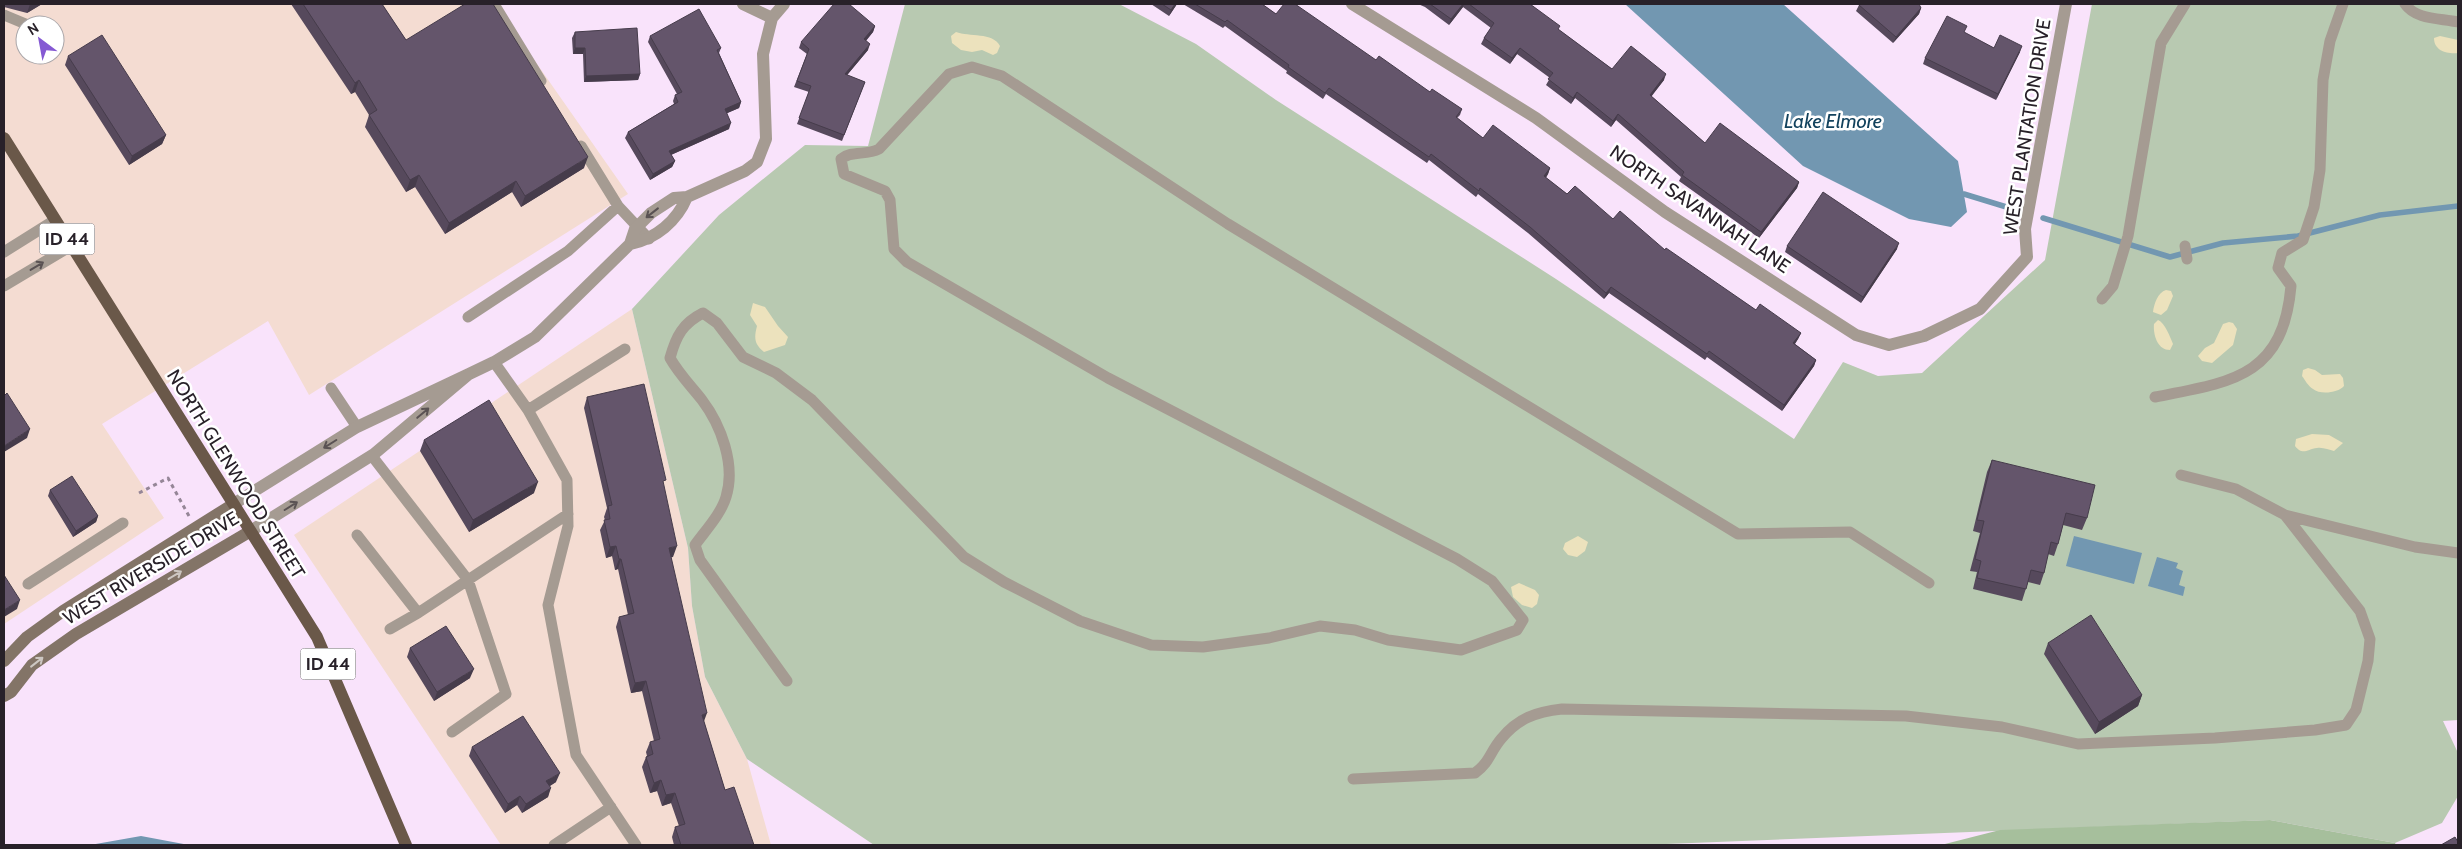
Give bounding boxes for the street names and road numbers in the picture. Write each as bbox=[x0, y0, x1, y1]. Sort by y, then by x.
street label: WEST PLANTATION DRIVE bbox=[1999, 17, 2055, 237]
street label: NORTH SAVANNAH LANE bbox=[1605, 140, 1795, 278]
road number: ID 44 bbox=[40, 223, 94, 254]
street label: NORTH GLENWOOD STREET bbox=[162, 365, 310, 583]
street label: WEST RIVERSIDE DRIVE bbox=[59, 506, 243, 630]
road number: ID 44 bbox=[300, 649, 356, 680]

